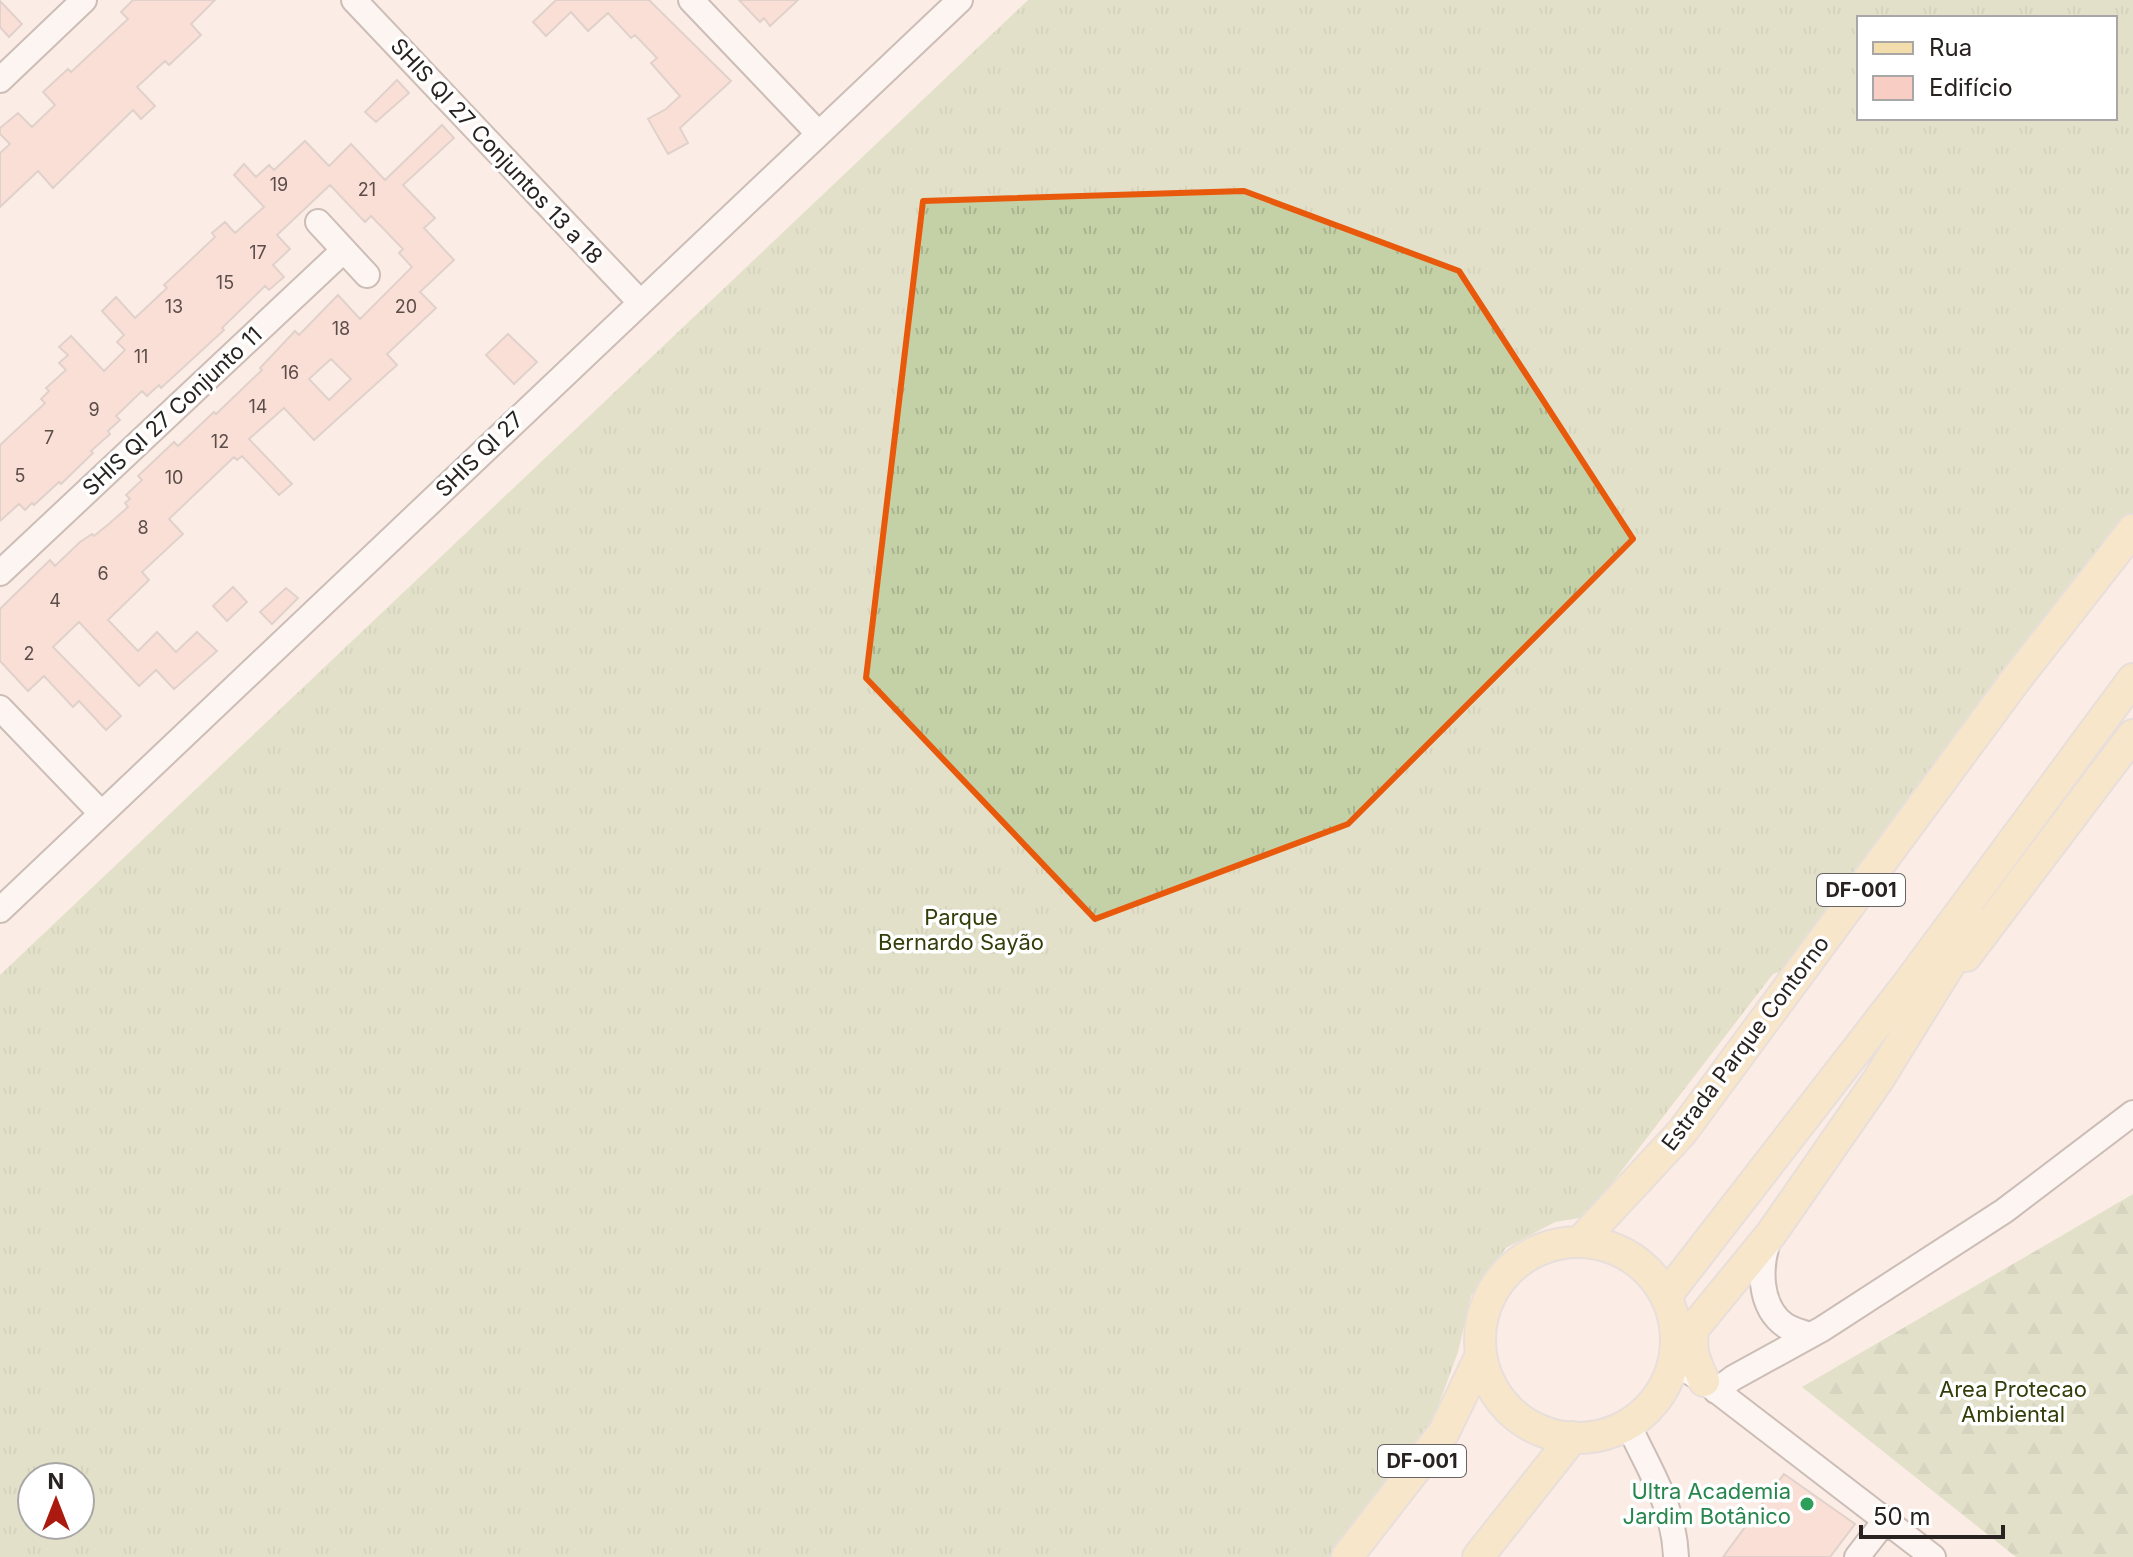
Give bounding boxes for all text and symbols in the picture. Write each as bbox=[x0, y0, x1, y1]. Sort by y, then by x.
legend bbox=[1857, 16, 2117, 120]
street label: SHIS QI 27 Conjuntos 13 a 18 bbox=[386, 33, 608, 269]
text: Rua bbox=[1929, 33, 1972, 62]
text: Edifício bbox=[1929, 73, 2013, 102]
house number: 19 bbox=[270, 174, 288, 195]
house number: 21 bbox=[358, 179, 376, 200]
house number: 17 bbox=[249, 242, 267, 263]
house number: 15 bbox=[216, 272, 234, 293]
house number: 13 bbox=[165, 296, 183, 317]
house number: 20 bbox=[395, 296, 417, 317]
house number: 18 bbox=[332, 318, 350, 339]
street label: SHIS QI 27 Conjunto 11 bbox=[77, 321, 267, 501]
house number: 11 bbox=[134, 346, 148, 367]
house number: 16 bbox=[281, 362, 299, 383]
house number: 14 bbox=[249, 396, 267, 417]
house number: 9 bbox=[88, 399, 100, 420]
street label: SHIS QI 27 bbox=[430, 406, 528, 502]
house number: 7 bbox=[44, 427, 54, 448]
house number: 12 bbox=[211, 431, 229, 452]
house number: 5 bbox=[15, 465, 25, 486]
house number: 10 bbox=[165, 467, 183, 488]
house number: 8 bbox=[137, 517, 149, 538]
house number: 6 bbox=[97, 563, 109, 584]
house number: 4 bbox=[49, 590, 61, 611]
house number: 2 bbox=[24, 643, 34, 664]
road number: DF-001 bbox=[1817, 874, 1905, 906]
park label: Parque Bernardo Sayão bbox=[878, 904, 1044, 955]
street label: Estrada Parque Contorno bbox=[1656, 931, 1834, 1155]
park label: Area Protecao Ambiental bbox=[1939, 1376, 2087, 1427]
road number: DF-001 bbox=[1378, 1445, 1466, 1477]
north arrow bbox=[16, 1461, 96, 1541]
text: N bbox=[48, 1468, 64, 1494]
place label: Ultra Academia Jardim Botânico bbox=[1623, 1478, 1791, 1529]
scale bar bbox=[1861, 1489, 2003, 1539]
marker: Ultra Academia Jardim Botânico bbox=[1798, 1495, 1816, 1513]
text: 50 m bbox=[1873, 1502, 1931, 1531]

